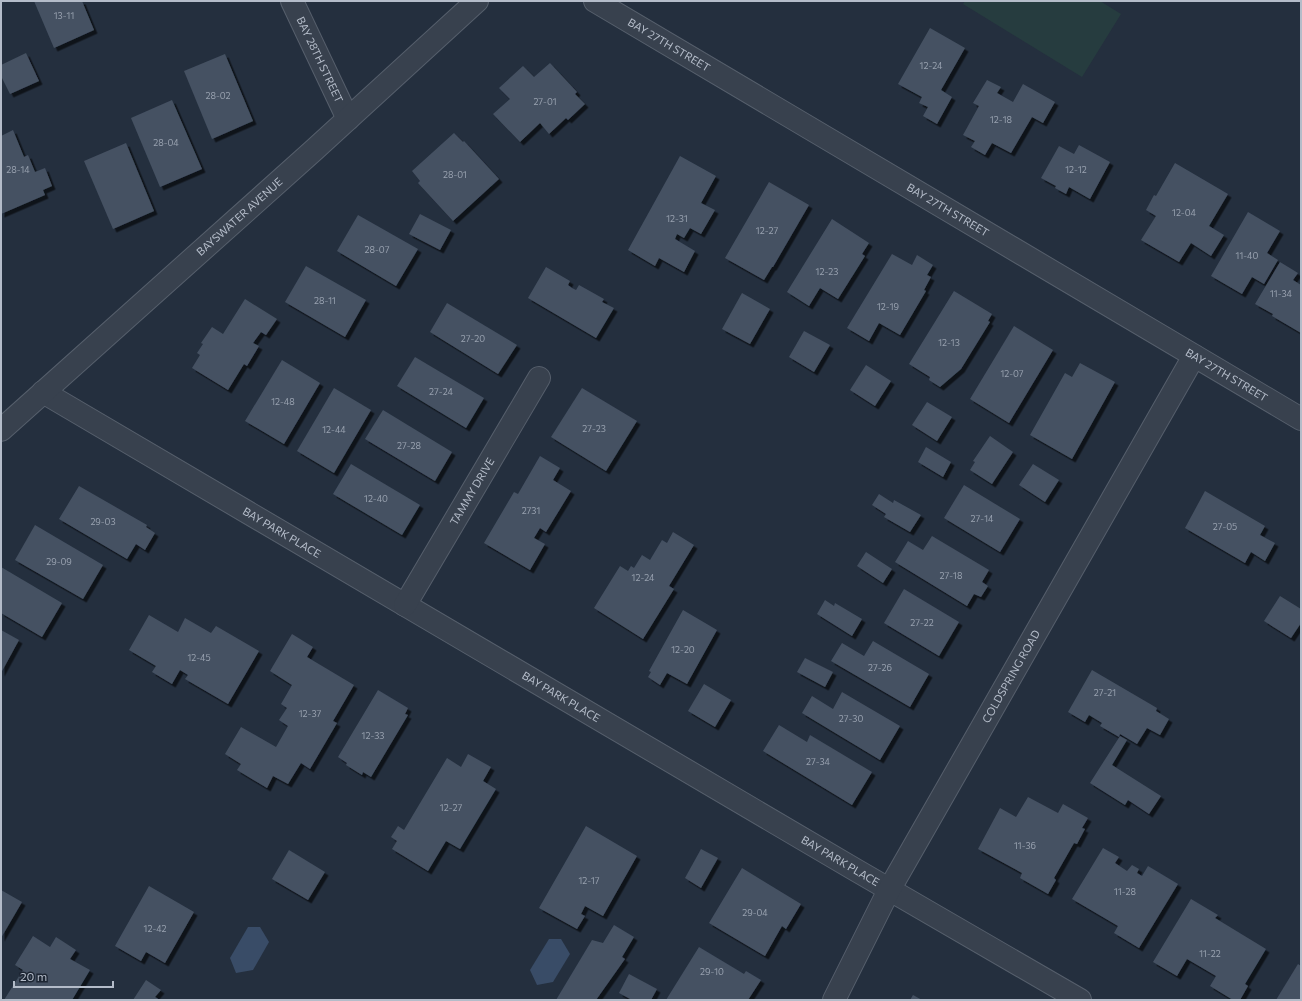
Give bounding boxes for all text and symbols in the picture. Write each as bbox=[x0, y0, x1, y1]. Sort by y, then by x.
house number: 13-11 bbox=[54, 10, 74, 21]
street label: BAY 28TH STREET bbox=[294, 14, 346, 105]
street label: BAY 27TH STREET bbox=[626, 15, 713, 74]
house number: 12-24 bbox=[920, 60, 943, 71]
house number: 28-02 bbox=[205, 90, 231, 101]
house number: 27-01 bbox=[533, 96, 557, 107]
house number: 12-18 bbox=[990, 114, 1012, 125]
house number: 28-04 bbox=[153, 137, 179, 148]
house number: 28-14 bbox=[6, 164, 30, 175]
house number: 12-12 bbox=[1065, 164, 1087, 175]
house number: 28-01 bbox=[443, 169, 467, 180]
street label: BAYSWATER AVENUE bbox=[194, 175, 285, 258]
street label: BAY 27TH STREET bbox=[905, 180, 991, 239]
house number: 12-04 bbox=[1172, 207, 1197, 218]
house number: 12-31 bbox=[666, 213, 688, 224]
house number: 12-27 bbox=[756, 225, 778, 236]
house number: 28-07 bbox=[365, 244, 390, 255]
house number: 11-40 bbox=[1236, 250, 1259, 261]
house number: 12-23 bbox=[816, 266, 838, 277]
house number: 11-34 bbox=[1270, 288, 1293, 299]
house number: 28-11 bbox=[314, 295, 336, 306]
house number: 12-19 bbox=[877, 301, 899, 312]
house number: 27-20 bbox=[461, 333, 485, 344]
house number: 12-13 bbox=[938, 337, 960, 348]
street label: BAY 27TH STREET bbox=[1183, 345, 1270, 404]
house number: 12-07 bbox=[1000, 368, 1024, 379]
house number: 27-24 bbox=[429, 386, 453, 397]
house number: 12-48 bbox=[271, 396, 295, 407]
house number: 27-23 bbox=[582, 423, 606, 434]
house number: 12-44 bbox=[322, 424, 346, 435]
house number: 27-28 bbox=[397, 440, 421, 451]
street label: TAMMY DRIVE bbox=[447, 455, 497, 527]
house number: 12-40 bbox=[364, 493, 388, 504]
street label: BAY PARK PLACE bbox=[241, 504, 323, 560]
house number: 2731 bbox=[522, 505, 540, 516]
house number: 27-14 bbox=[971, 513, 994, 524]
house number: 29-03 bbox=[90, 516, 116, 527]
house number: 27-05 bbox=[1213, 521, 1237, 532]
house number: 29-09 bbox=[46, 556, 72, 567]
house number: 27-18 bbox=[940, 570, 962, 581]
house number: 12-24 bbox=[632, 572, 655, 583]
house number: 27-22 bbox=[910, 617, 934, 628]
street label: COLDSPRING ROAD bbox=[979, 627, 1042, 725]
house number: 12-20 bbox=[671, 644, 695, 655]
house number: 12-45 bbox=[187, 652, 211, 663]
house number: 27-26 bbox=[868, 662, 892, 673]
street label: BAY PARK PLACE bbox=[520, 668, 603, 724]
house number: 27-21 bbox=[1094, 687, 1116, 698]
house number: 12-37 bbox=[299, 708, 321, 719]
house number: 27-30 bbox=[839, 713, 863, 724]
house number: 12-33 bbox=[362, 730, 384, 741]
house number: 27-34 bbox=[806, 756, 831, 767]
house number: 12-27 bbox=[440, 802, 462, 813]
street label: BAY PARK PLACE bbox=[799, 833, 882, 888]
house number: 11-36 bbox=[1014, 840, 1036, 851]
house number: 12-17 bbox=[578, 875, 600, 886]
house number: 11-28 bbox=[1114, 886, 1136, 897]
house number: 29-04 bbox=[742, 907, 768, 918]
house number: 12-42 bbox=[144, 923, 166, 934]
house number: 11-22 bbox=[1199, 948, 1221, 959]
scale bar bbox=[14, 963, 113, 989]
house number: 29-10 bbox=[700, 966, 724, 977]
text: 20 m bbox=[20, 969, 47, 983]

